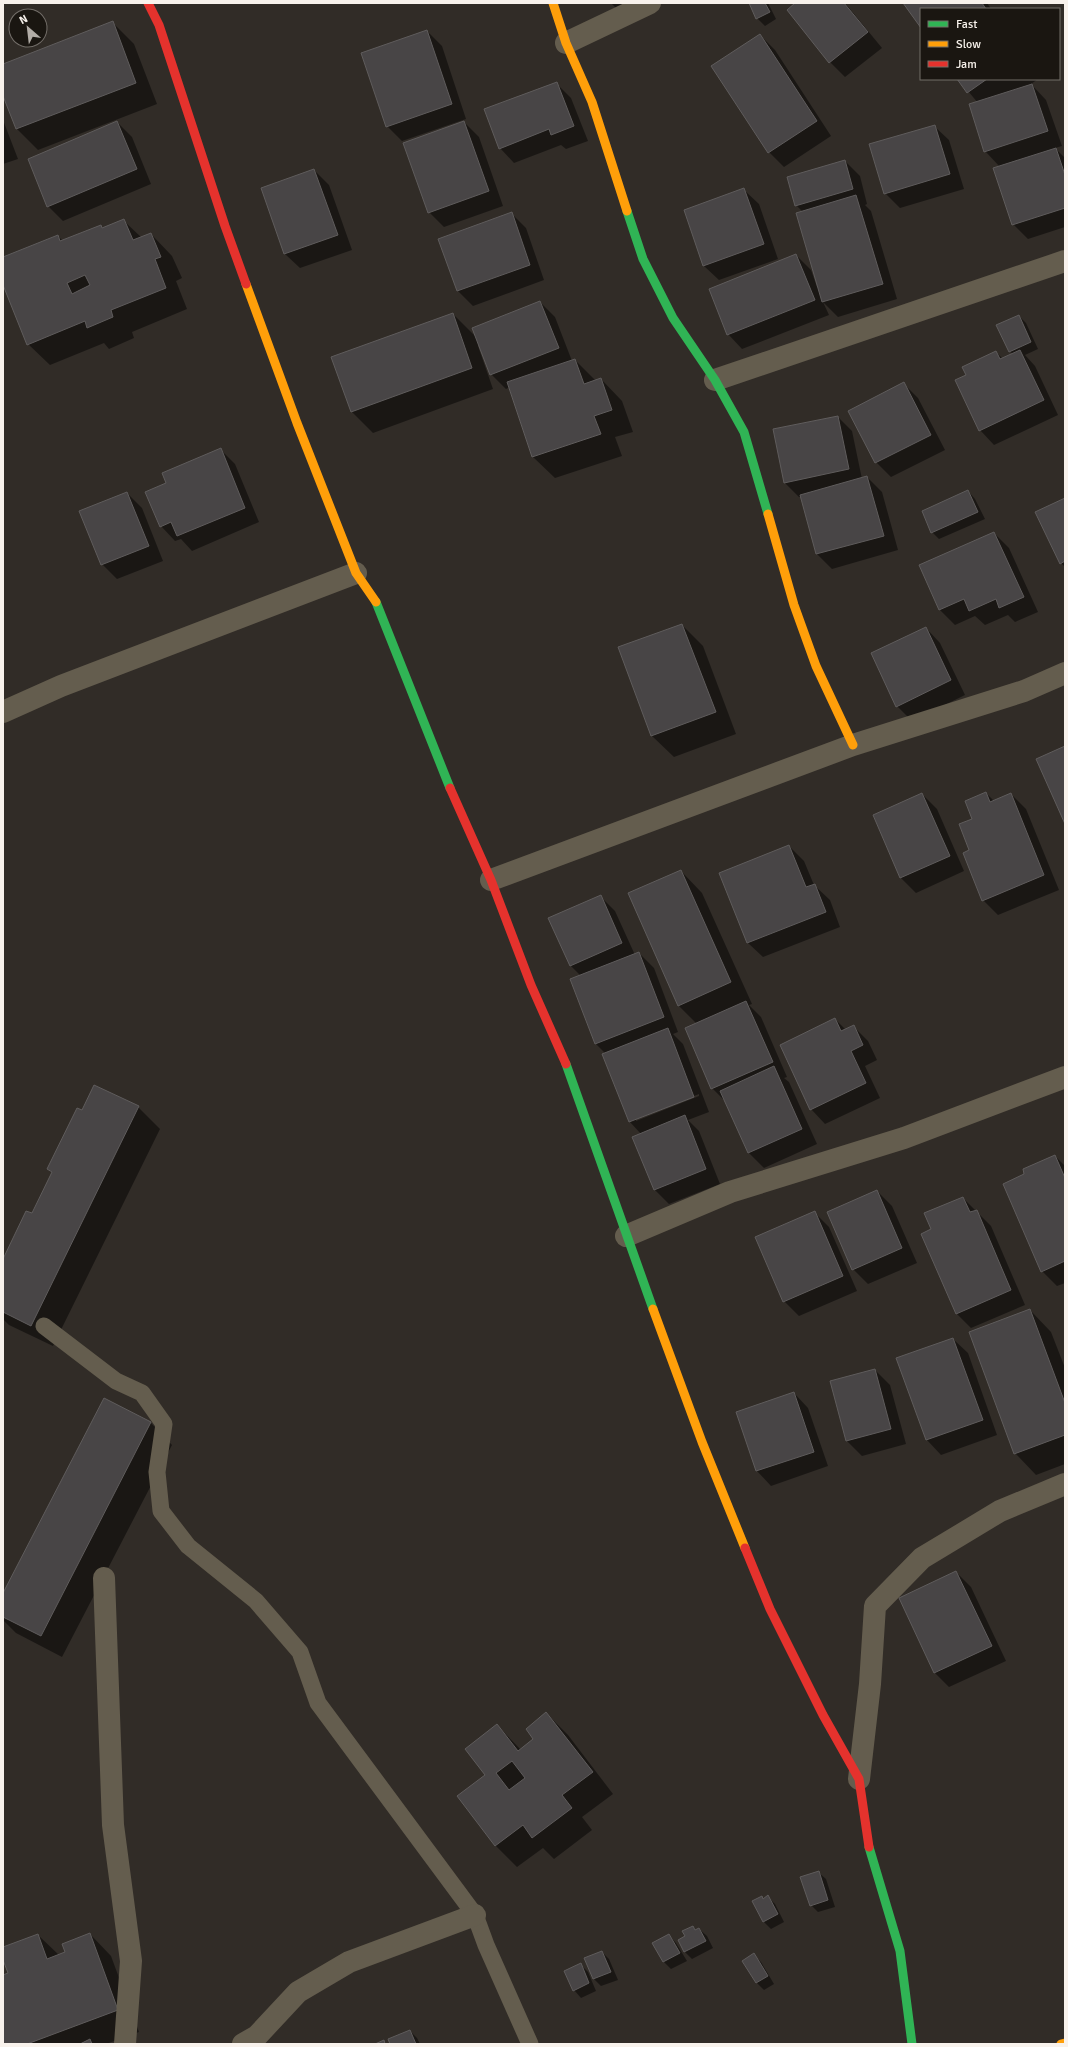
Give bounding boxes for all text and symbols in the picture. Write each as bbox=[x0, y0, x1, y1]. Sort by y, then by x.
north arrow bbox=[8, 8, 48, 48]
legend bbox=[920, 8, 1060, 80]
text: N bbox=[17, 12, 30, 27]
text: Fast bbox=[956, 17, 977, 32]
text: Slow bbox=[956, 37, 981, 52]
text: Jam bbox=[956, 57, 977, 72]

